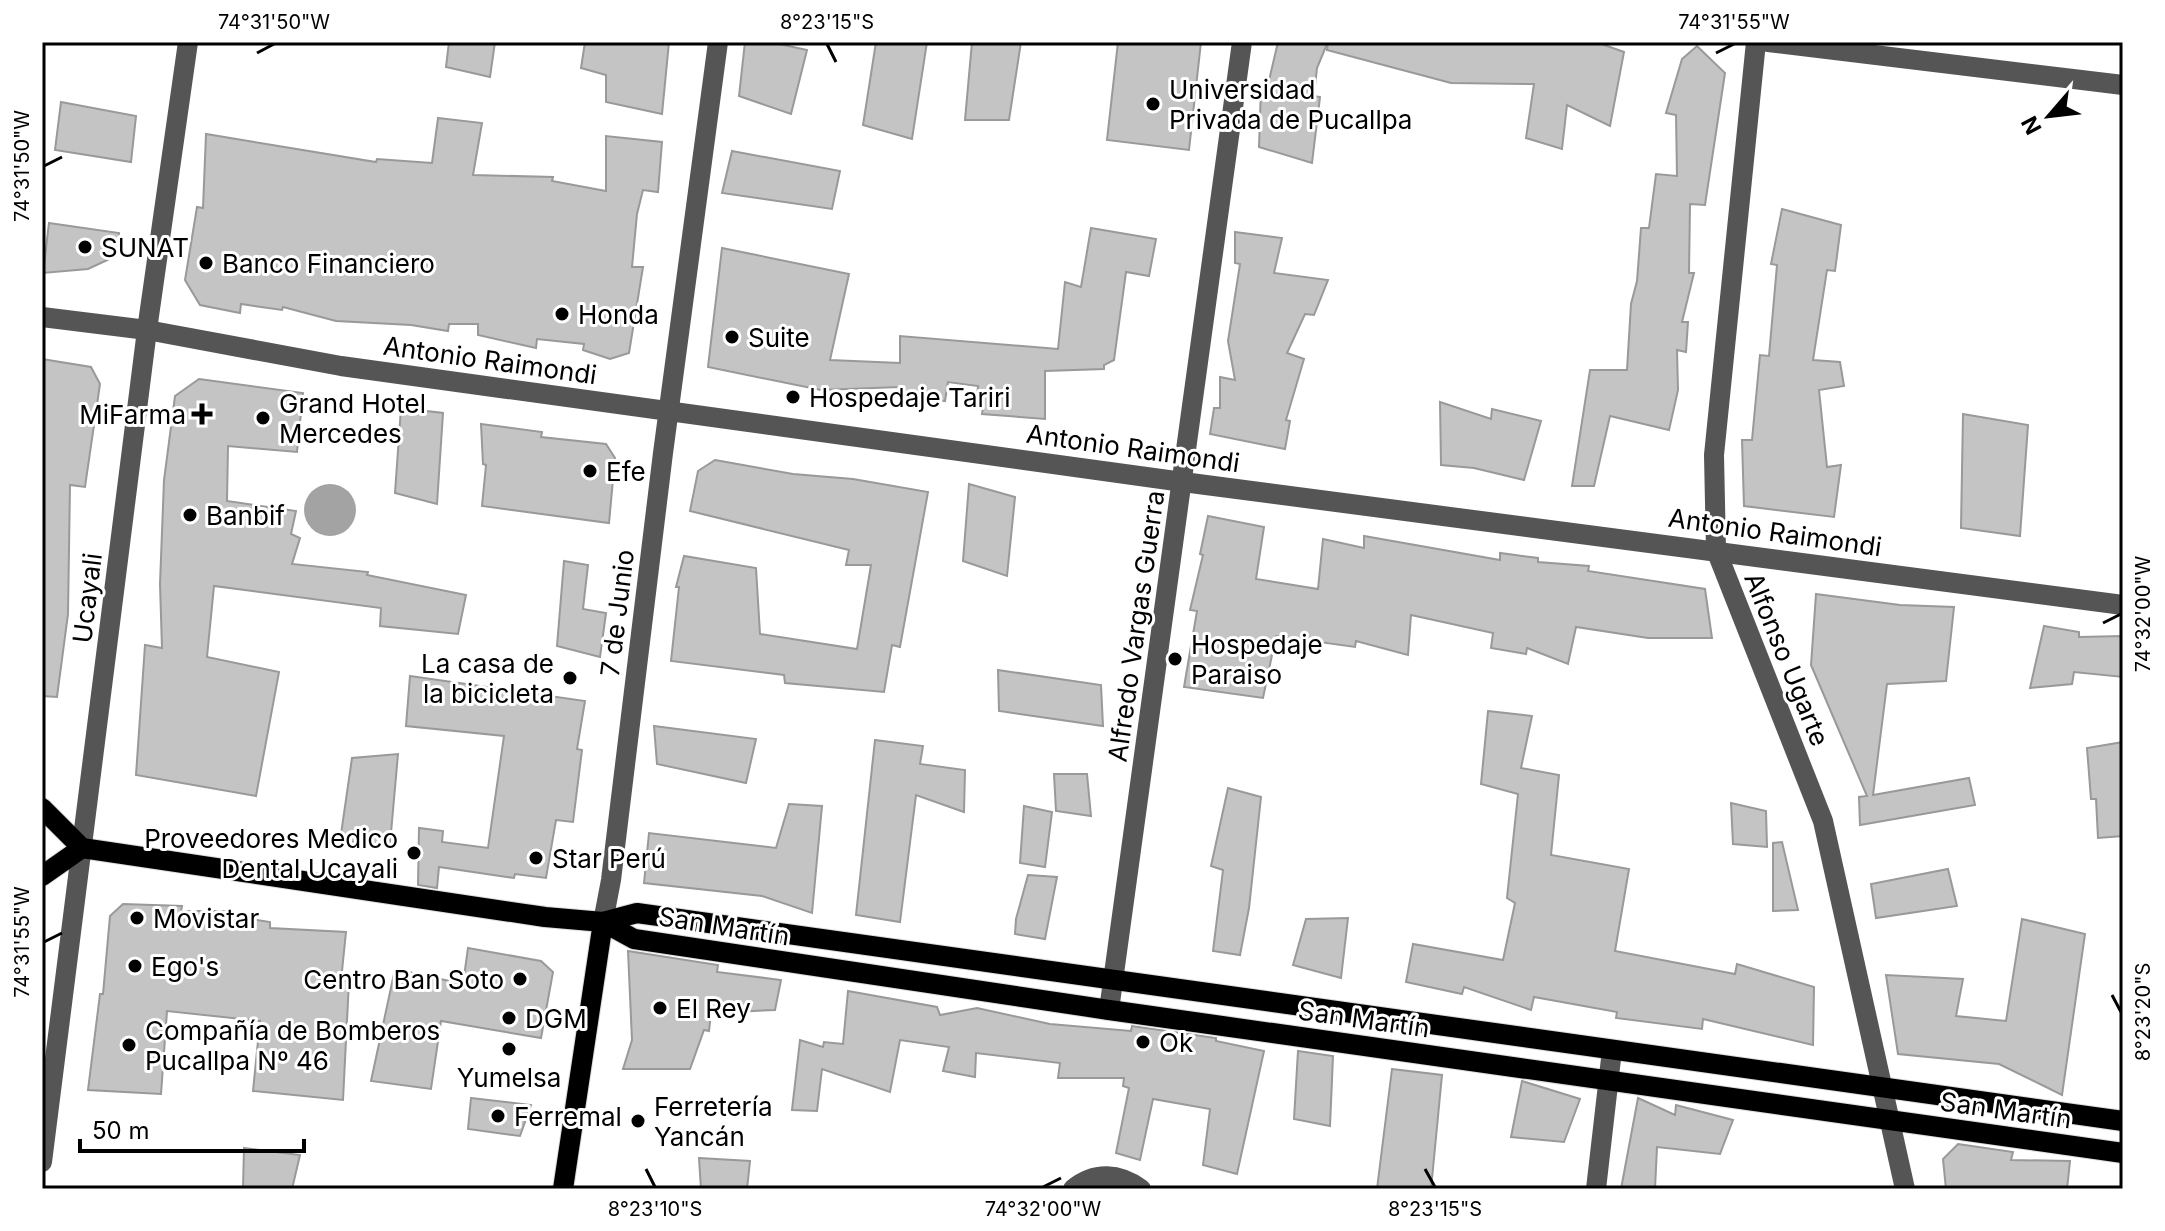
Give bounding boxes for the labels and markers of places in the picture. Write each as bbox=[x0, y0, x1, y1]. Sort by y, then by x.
place label: Universidad Privada de Pucallpa bbox=[1169, 74, 1412, 135]
marker: Universidad Privada de Pucallpa bbox=[1144, 95, 1162, 113]
place label: SUNAT bbox=[101, 232, 189, 263]
marker: SUNAT bbox=[76, 238, 94, 256]
place label: Banco Financiero bbox=[222, 248, 435, 279]
marker: Banco Financiero bbox=[197, 254, 215, 272]
place label: Honda bbox=[578, 299, 659, 330]
marker: Honda bbox=[553, 305, 571, 323]
place label: Suite bbox=[748, 322, 810, 353]
marker: Suite bbox=[723, 328, 741, 346]
place label: Hospedaje Tariri bbox=[809, 382, 1010, 413]
place label: Grand Hotel Mercedes bbox=[279, 388, 426, 449]
marker: Hospedaje Tariri bbox=[784, 388, 802, 406]
place label: MiFarma bbox=[79, 399, 186, 430]
marker: MiFarma bbox=[193, 405, 211, 423]
marker: Grand Hotel Mercedes bbox=[254, 409, 272, 427]
place label: Efe bbox=[606, 456, 646, 487]
marker: Efe bbox=[581, 462, 599, 480]
place label: Banbif bbox=[206, 500, 285, 531]
marker: Banbif bbox=[181, 506, 199, 524]
place label: Hospedaje Paraiso bbox=[1191, 629, 1323, 690]
place label: La casa de la bicicleta bbox=[421, 648, 554, 709]
marker: Hospedaje Paraiso bbox=[1166, 650, 1184, 668]
marker: La casa de la bicicleta bbox=[561, 669, 579, 687]
place label: Proveedores Medico Dental Ucayali bbox=[144, 823, 398, 884]
place label: Star Perú bbox=[552, 843, 666, 874]
marker: Proveedores Medico Dental Ucayali bbox=[405, 844, 423, 862]
marker: Star Perú bbox=[527, 849, 545, 867]
place label: Movistar bbox=[153, 903, 259, 934]
marker: Movistar bbox=[128, 909, 146, 927]
place label: Ego's bbox=[151, 951, 219, 982]
marker: Ego's bbox=[126, 957, 144, 975]
place label: Centro Ban Soto bbox=[303, 964, 504, 995]
marker: Centro Ban Soto bbox=[511, 970, 529, 988]
place label: El Rey bbox=[676, 993, 751, 1024]
marker: El Rey bbox=[651, 999, 669, 1017]
place label: DGM bbox=[525, 1003, 587, 1034]
marker: DGM bbox=[500, 1009, 518, 1027]
place label: Compañía de Bomberos Pucallpa Nº 46 bbox=[145, 1015, 440, 1076]
place label: Ok bbox=[1159, 1027, 1193, 1058]
marker: Ok bbox=[1134, 1033, 1152, 1051]
marker: Compañía de Bomberos Pucallpa Nº 46 bbox=[120, 1036, 138, 1054]
marker: Yumelsa bbox=[500, 1040, 518, 1058]
place label: Yumelsa bbox=[457, 1062, 561, 1093]
place label: Ferretería Yancán bbox=[654, 1091, 773, 1152]
place label: Ferremal bbox=[514, 1101, 622, 1132]
marker: Ferremal bbox=[489, 1107, 507, 1125]
marker: Ferretería Yancán bbox=[629, 1112, 647, 1130]

